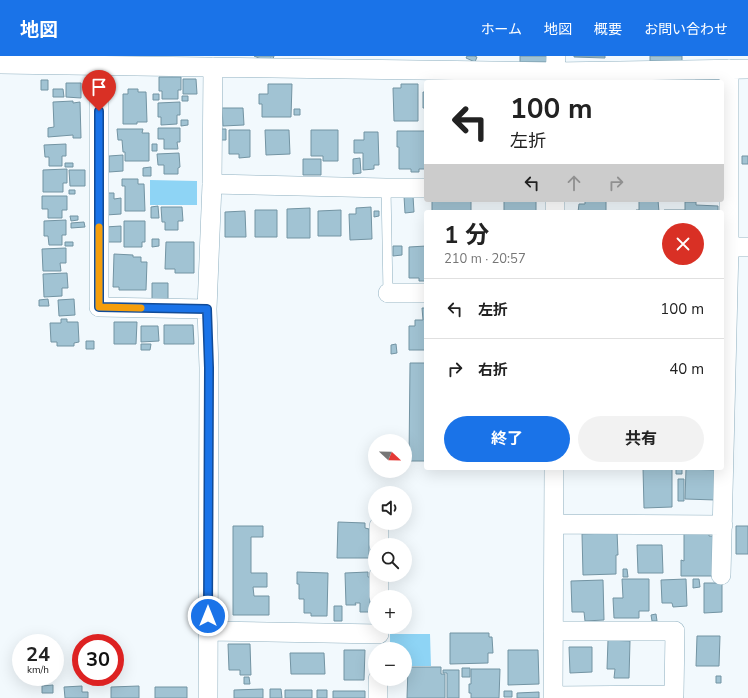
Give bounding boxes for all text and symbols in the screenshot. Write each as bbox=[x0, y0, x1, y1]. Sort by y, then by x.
text: 地図 bbox=[20, 17, 58, 43]
text: ホーム bbox=[480, 20, 522, 39]
text: 地図 bbox=[544, 20, 572, 39]
text: 概要 bbox=[594, 20, 622, 39]
text: お問い合わせ bbox=[644, 20, 728, 39]
pin bbox=[82, 70, 116, 111]
icon: arrive bbox=[88, 76, 110, 98]
text: 100 m bbox=[510, 90, 593, 128]
icon: left bbox=[444, 96, 496, 148]
text: 左折 bbox=[510, 129, 546, 153]
icon: left bbox=[521, 172, 543, 194]
icon: ahead bbox=[563, 172, 585, 194]
icon: right bbox=[605, 172, 627, 194]
text: 1 分 bbox=[444, 219, 489, 251]
button: close bbox=[662, 223, 704, 265]
text: 210 m · 20:57 bbox=[444, 250, 526, 268]
icon: left bbox=[444, 298, 466, 320]
text: 100 m bbox=[660, 299, 704, 319]
text: 左折 bbox=[478, 300, 508, 320]
icon: right bbox=[444, 358, 466, 380]
text: 40 m bbox=[669, 359, 704, 379]
text: 右折 bbox=[478, 360, 508, 380]
button: 終了 bbox=[444, 416, 570, 462]
button: 共有 bbox=[578, 416, 704, 462]
north arrow bbox=[368, 434, 412, 478]
map controls bbox=[368, 434, 412, 686]
button: sound bbox=[368, 486, 412, 530]
button: search bbox=[368, 538, 412, 582]
button: + bbox=[368, 590, 412, 634]
position arrow bbox=[187, 595, 229, 637]
speed limit sign: 30 bbox=[72, 634, 124, 686]
text: 24 bbox=[26, 641, 50, 668]
button: − bbox=[368, 642, 412, 686]
text: km/h bbox=[27, 663, 49, 677]

